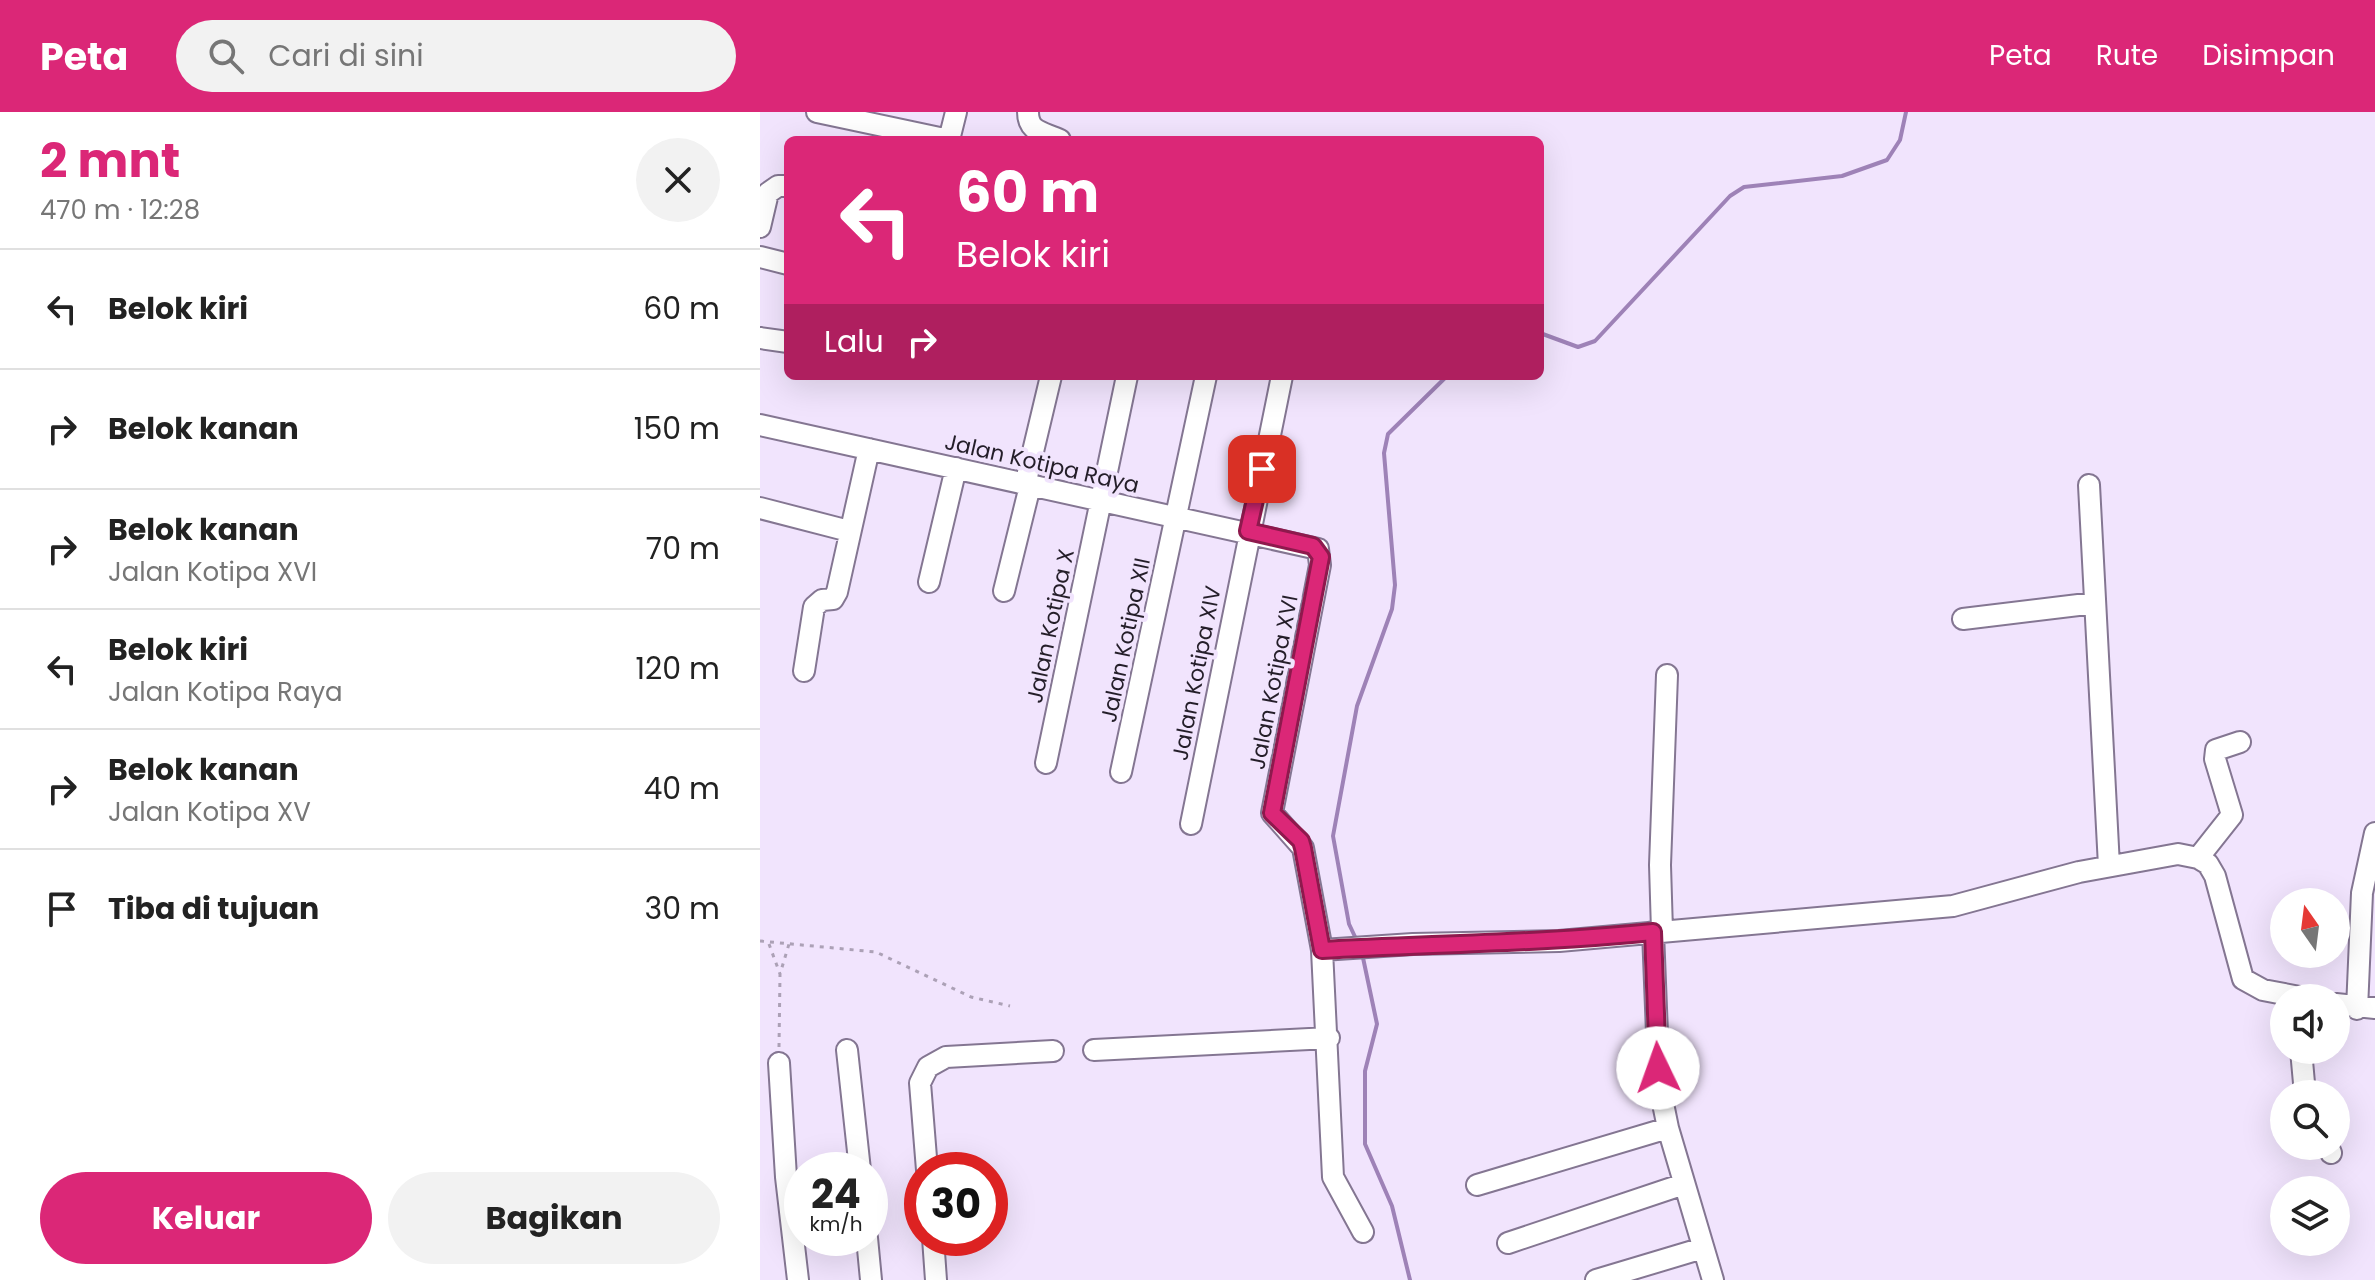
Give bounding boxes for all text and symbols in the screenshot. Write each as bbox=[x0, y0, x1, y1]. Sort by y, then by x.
search box bbox=[176, 20, 736, 92]
text: Peta bbox=[40, 30, 128, 83]
icon: search bbox=[204, 34, 248, 78]
text: Cari di sini bbox=[268, 34, 424, 77]
text: Peta bbox=[1989, 36, 2052, 75]
text: Rute bbox=[2096, 36, 2158, 75]
text: Disimpan bbox=[2202, 36, 2335, 75]
text: 2 mnt bbox=[40, 127, 180, 194]
button: close bbox=[636, 138, 720, 222]
text: 60 m bbox=[956, 153, 1099, 232]
icon: left bbox=[824, 168, 928, 272]
text: 470 m · 12:28 bbox=[40, 192, 200, 228]
text: Belok kiri bbox=[956, 229, 1110, 280]
icon: left bbox=[40, 287, 84, 331]
text: Belok kiri bbox=[108, 287, 248, 330]
text: 60 m bbox=[643, 287, 720, 330]
text: Lalu bbox=[824, 320, 884, 363]
icon: right bbox=[900, 320, 944, 364]
icon: right bbox=[40, 407, 84, 451]
text: Belok kanan bbox=[108, 407, 299, 450]
text: 150 m bbox=[634, 407, 720, 450]
street label: Jalan Kotipa Raya bbox=[942, 426, 1142, 501]
pin bbox=[1228, 435, 1296, 503]
icon: arrive bbox=[1240, 447, 1284, 491]
text: Belok kanan bbox=[108, 508, 299, 551]
icon: right bbox=[40, 527, 84, 571]
text: 70 m bbox=[646, 527, 720, 570]
street label: Jalan Kotipa X bbox=[1019, 546, 1082, 706]
text: Jalan Kotipa XVI bbox=[108, 554, 317, 590]
street label: Jalan Kotipa XII bbox=[1093, 555, 1158, 725]
street label: Jalan Kotipa XIV bbox=[1164, 583, 1229, 763]
street label: Jalan Kotipa XVI bbox=[1241, 592, 1306, 772]
text: Belok kiri bbox=[108, 628, 248, 671]
icon: left bbox=[40, 647, 84, 691]
text: 120 m bbox=[635, 647, 720, 690]
text: Jalan Kotipa Raya bbox=[108, 674, 343, 710]
text: Belok kanan bbox=[108, 748, 299, 791]
icon: right bbox=[40, 767, 84, 811]
text: 40 m bbox=[643, 767, 720, 810]
text: Jalan Kotipa XV bbox=[108, 794, 311, 830]
icon: arrive bbox=[40, 887, 84, 931]
text: Tiba di tujuan bbox=[108, 887, 319, 930]
text: 30 m bbox=[645, 887, 720, 930]
north arrow bbox=[2270, 888, 2350, 968]
map controls bbox=[2270, 888, 2350, 1256]
button: sound bbox=[2270, 984, 2350, 1064]
position arrow bbox=[1616, 1026, 1700, 1110]
button: search bbox=[2270, 1080, 2350, 1160]
speed limit sign: 30 bbox=[904, 1152, 1008, 1256]
text: 24 bbox=[811, 1166, 861, 1222]
button: Keluar bbox=[40, 1172, 372, 1264]
button: Bagikan bbox=[388, 1172, 720, 1264]
button: layers bbox=[2270, 1176, 2350, 1256]
text: km/h bbox=[809, 1210, 863, 1238]

